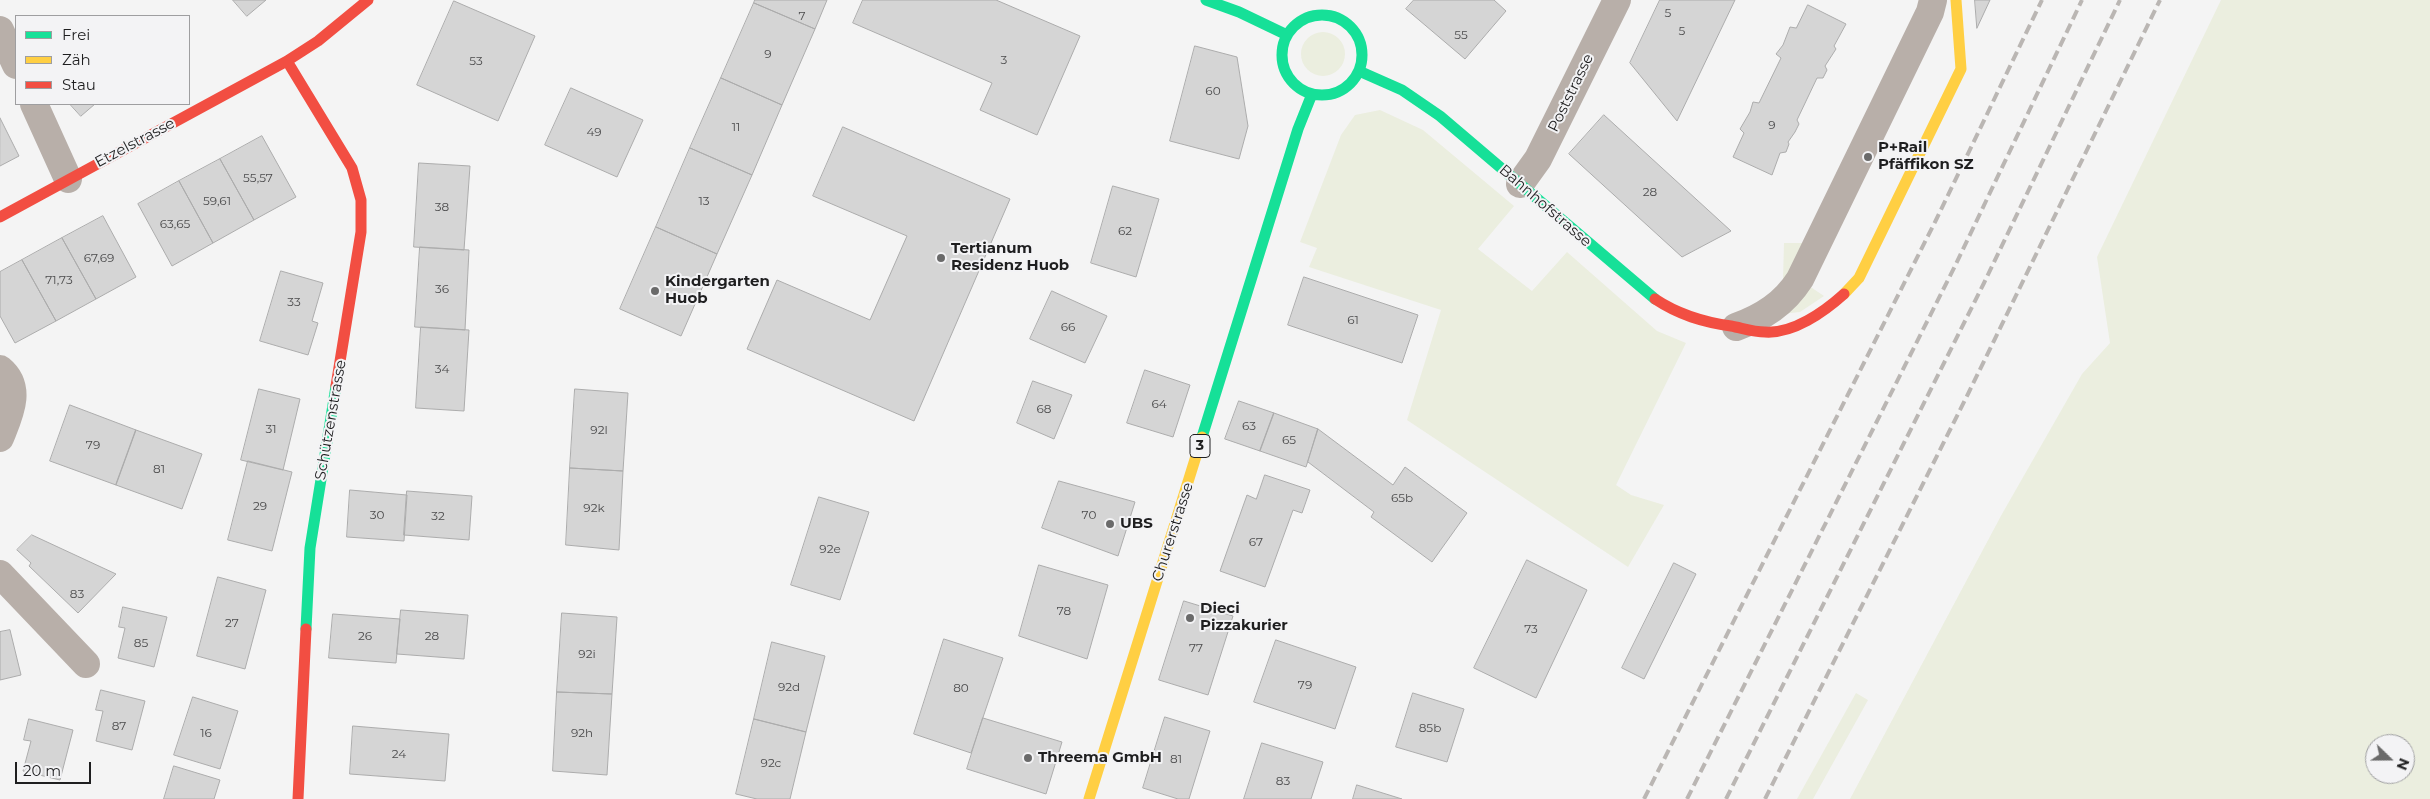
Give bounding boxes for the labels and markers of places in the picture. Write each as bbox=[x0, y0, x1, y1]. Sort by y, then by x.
place label: P+Rail Pfäffikon SZ bbox=[1878, 139, 1974, 174]
marker: P+Rail Pfäffikon SZ bbox=[1862, 151, 1874, 163]
place label: Tertianum Residenz Huob bbox=[951, 240, 1069, 275]
marker: Tertianum Residenz Huob bbox=[935, 252, 947, 264]
place label: Kindergarten Huob bbox=[665, 273, 770, 308]
marker: Kindergarten Huob bbox=[649, 285, 661, 297]
place label: UBS bbox=[1120, 515, 1153, 533]
marker: UBS bbox=[1104, 518, 1116, 530]
place label: Dieci Pizzakurier bbox=[1200, 600, 1288, 635]
marker: Dieci Pizzakurier bbox=[1184, 612, 1196, 624]
place label: Threema GmbH bbox=[1038, 749, 1162, 767]
marker: Threema GmbH bbox=[1022, 752, 1034, 764]

